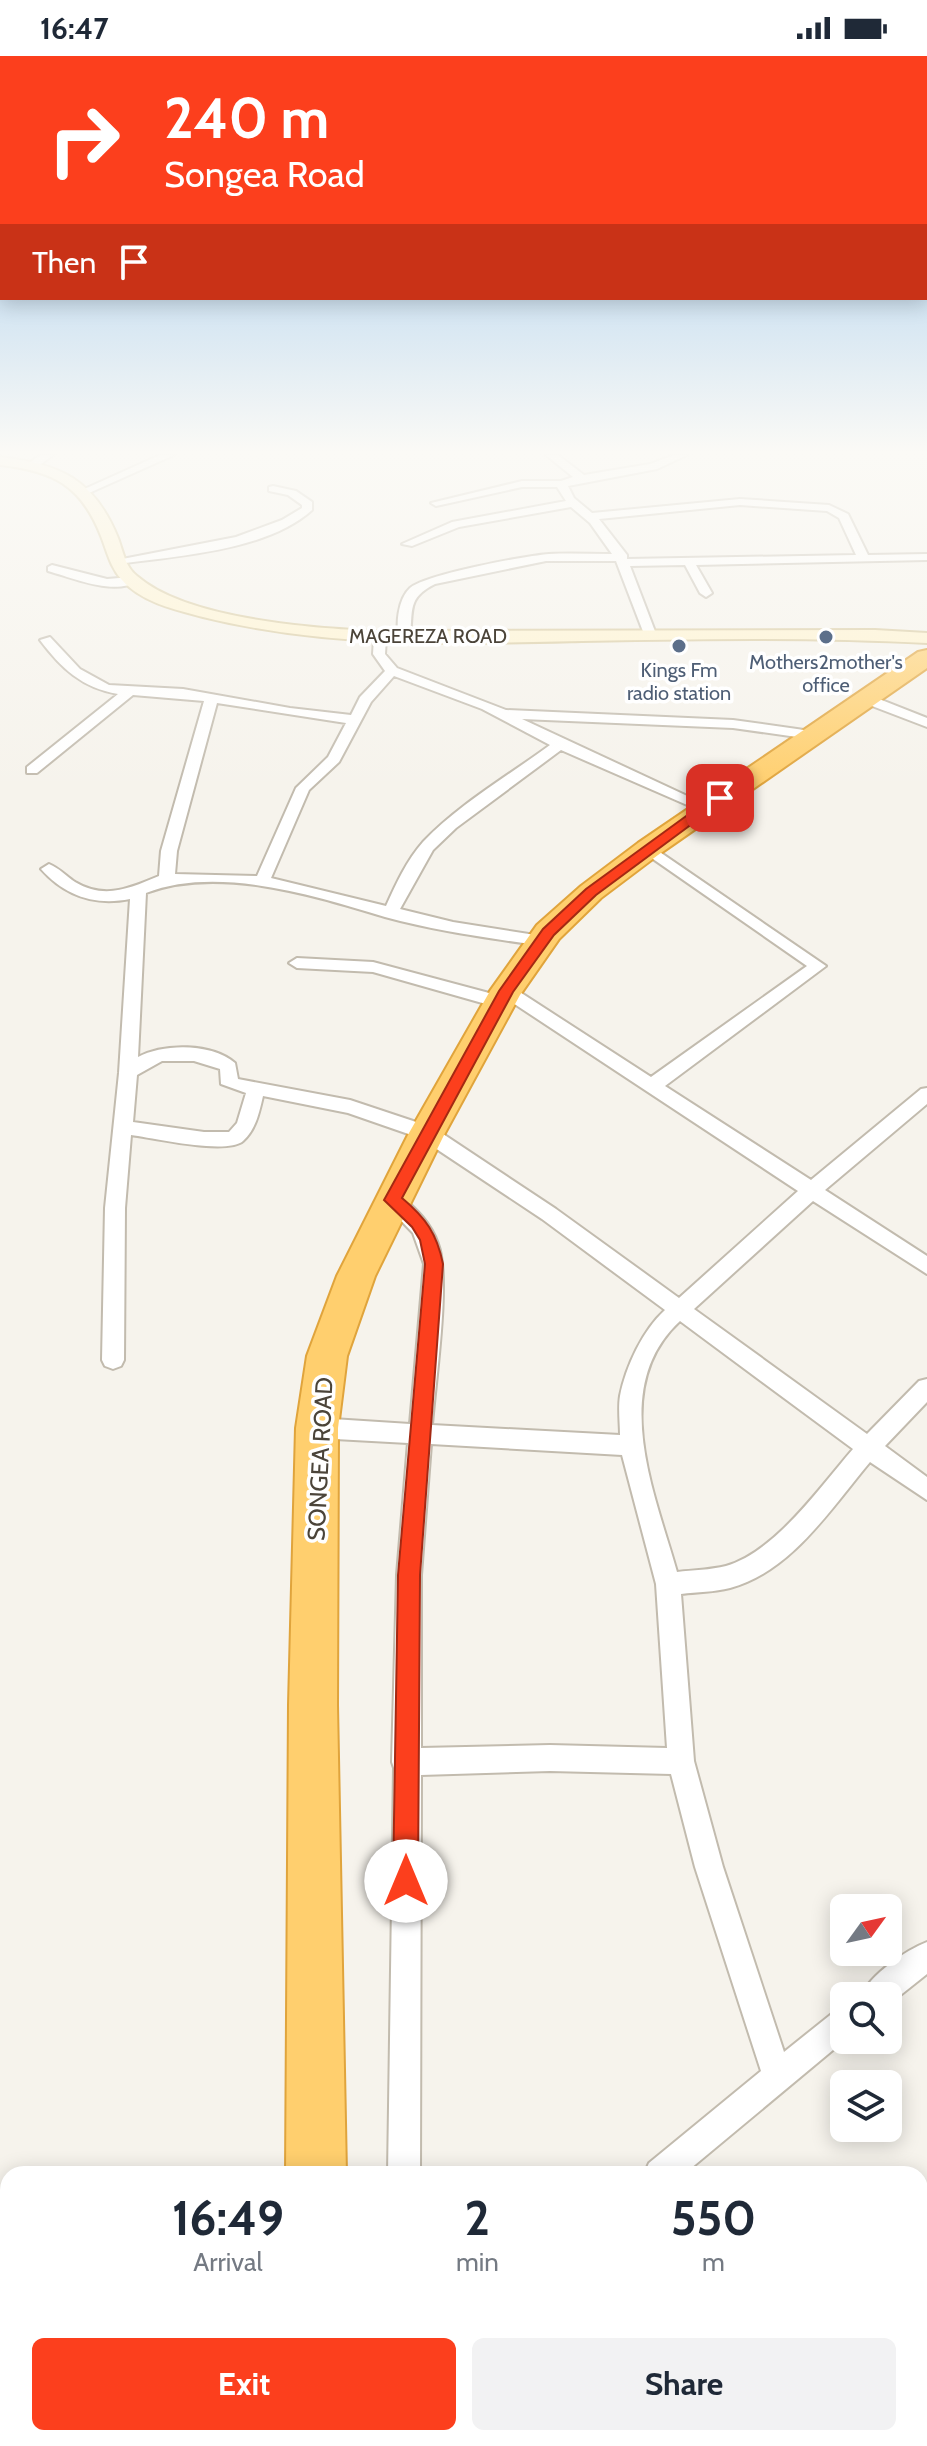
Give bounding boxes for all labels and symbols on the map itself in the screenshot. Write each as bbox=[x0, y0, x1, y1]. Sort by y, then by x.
street label: MAGEREZA ROAD bbox=[349, 624, 507, 648]
marker: Mothers2mother's office bbox=[817, 628, 835, 646]
marker: Kings Fm radio station bbox=[670, 637, 688, 655]
place label: Mothers2mother's office bbox=[749, 650, 903, 697]
place label: Kings Fm radio station bbox=[627, 658, 731, 705]
pin bbox=[686, 764, 754, 832]
street label: SONGEA ROAD bbox=[301, 1376, 339, 1542]
position arrow bbox=[364, 1839, 448, 1923]
north arrow bbox=[830, 1894, 902, 1966]

